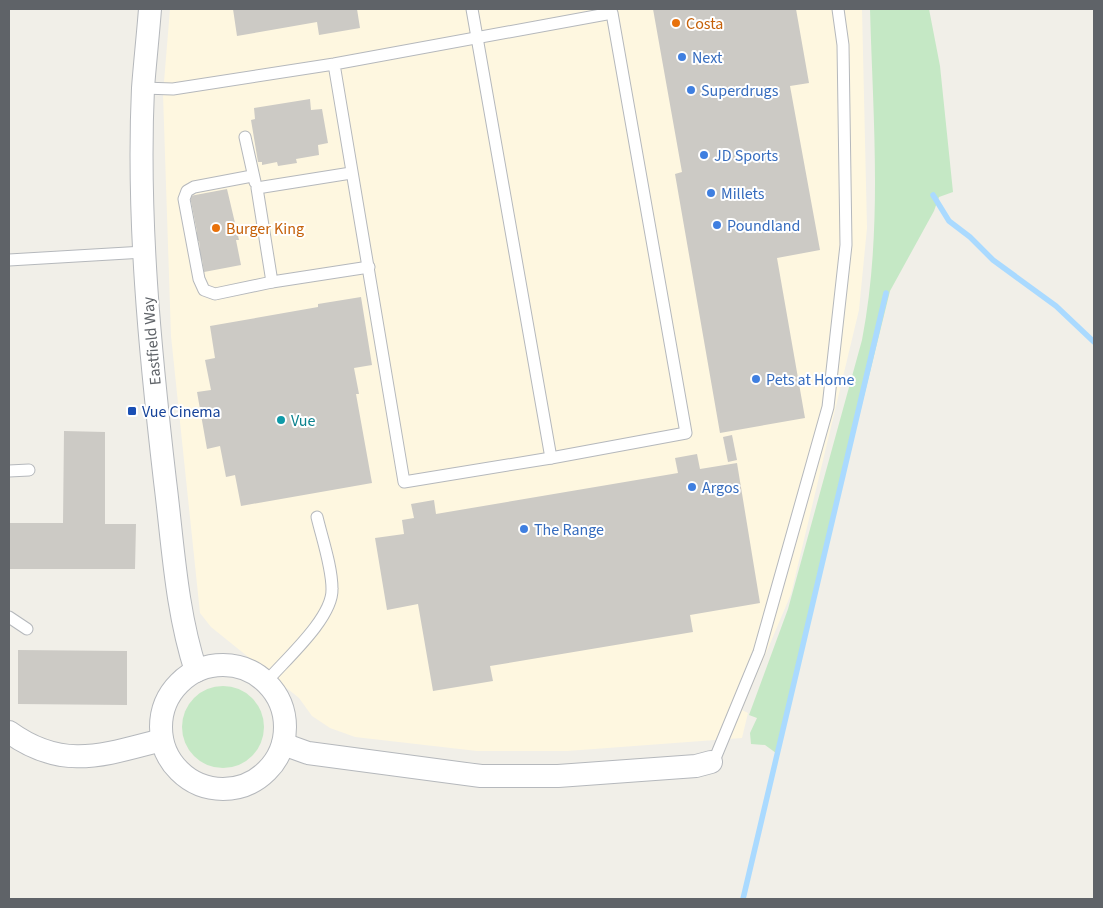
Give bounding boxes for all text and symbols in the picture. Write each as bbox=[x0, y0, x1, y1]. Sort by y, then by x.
place label: Costa bbox=[686, 13, 723, 35]
marker: Costa bbox=[670, 17, 682, 29]
place label: Next bbox=[692, 47, 723, 69]
marker: Next bbox=[676, 51, 688, 63]
place label: Superdrugs bbox=[701, 80, 779, 102]
marker: Superdrugs bbox=[685, 84, 697, 96]
place label: JD Sports bbox=[714, 145, 779, 167]
marker: JD Sports bbox=[698, 149, 710, 161]
place label: Millets bbox=[721, 183, 765, 205]
marker: Millets bbox=[705, 187, 717, 199]
place label: Poundland bbox=[727, 215, 800, 237]
place label: Burger King bbox=[226, 218, 304, 240]
marker: Poundland bbox=[711, 219, 723, 231]
marker: Burger King bbox=[210, 222, 222, 234]
street label: Eastfield Way bbox=[137, 295, 167, 386]
place label: Pets at Home bbox=[766, 369, 854, 391]
marker: Pets at Home bbox=[750, 373, 762, 385]
place label: Vue Cinema bbox=[142, 401, 221, 423]
marker: Vue Cinema bbox=[126, 405, 138, 417]
place label: Vue bbox=[291, 410, 315, 432]
marker: Vue bbox=[275, 414, 287, 426]
place label: Argos bbox=[702, 477, 740, 499]
marker: Argos bbox=[686, 481, 698, 493]
place label: The Range bbox=[534, 519, 604, 541]
marker: The Range bbox=[518, 523, 530, 535]

